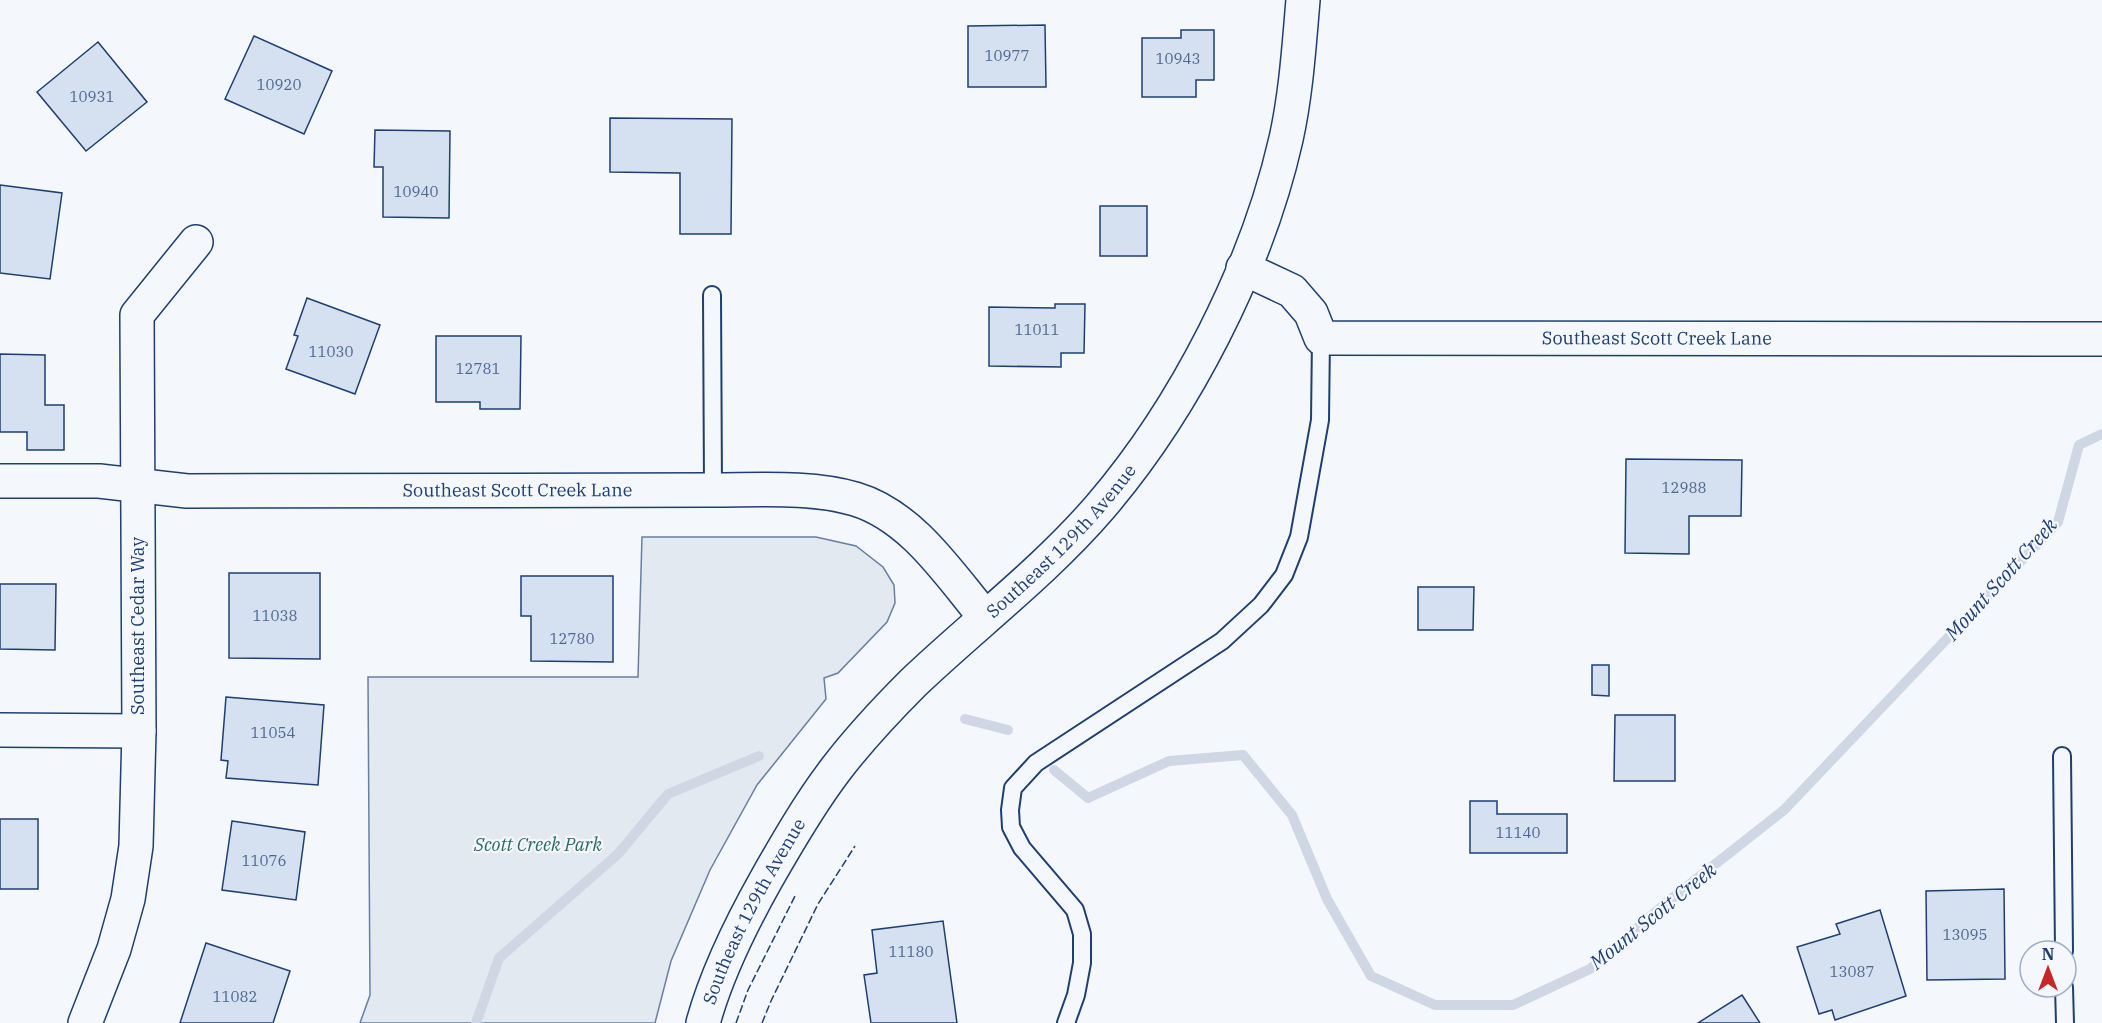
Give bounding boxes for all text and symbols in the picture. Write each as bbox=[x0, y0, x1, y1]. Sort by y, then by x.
house number: 10977 bbox=[984, 46, 1030, 65]
house number: 10943 bbox=[1155, 49, 1201, 68]
house number: 10920 bbox=[256, 75, 302, 94]
house number: 10931 bbox=[69, 87, 115, 106]
house number: 10940 bbox=[393, 182, 439, 201]
house number: 11011 bbox=[1014, 320, 1060, 339]
street label: Southeast Scott Creek Lane bbox=[1542, 326, 1772, 350]
house number: 11030 bbox=[308, 342, 354, 361]
house number: 12781 bbox=[455, 359, 501, 378]
street label: Southeast 129th Avenue bbox=[981, 460, 1141, 623]
street label: Southeast Scott Creek Lane bbox=[402, 478, 633, 502]
house number: 12988 bbox=[1661, 478, 1707, 497]
water label: Mount Scott Creek bbox=[1938, 511, 2063, 646]
street label: Southeast Cedar Way bbox=[126, 537, 149, 715]
house number: 11038 bbox=[252, 606, 298, 625]
house number: 12780 bbox=[549, 629, 595, 648]
house number: 11054 bbox=[250, 723, 296, 742]
street label: Southeast 129th Avenue bbox=[697, 814, 810, 1007]
house number: 11140 bbox=[1495, 823, 1541, 842]
park label: Scott Creek Park bbox=[473, 833, 602, 856]
house number: 11076 bbox=[241, 851, 287, 870]
water label: Mount Scott Creek bbox=[1583, 856, 1722, 976]
house number: 13095 bbox=[1942, 925, 1988, 944]
north arrow bbox=[2018, 939, 2078, 999]
house number: 11180 bbox=[888, 942, 934, 961]
text: N bbox=[2042, 944, 2054, 964]
house number: 13087 bbox=[1829, 962, 1875, 981]
house number: 11082 bbox=[212, 987, 258, 1006]

